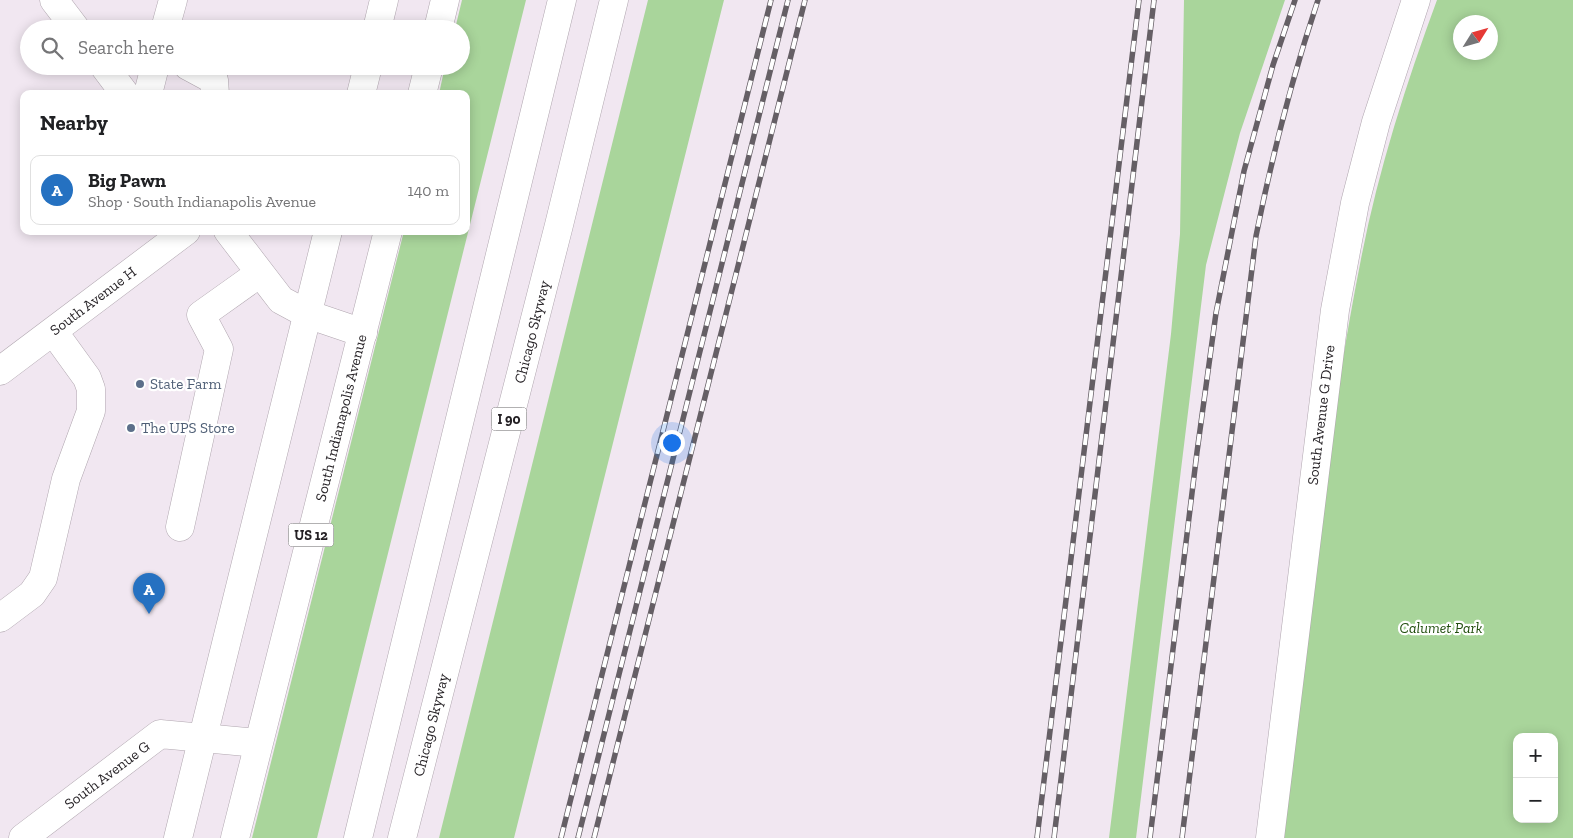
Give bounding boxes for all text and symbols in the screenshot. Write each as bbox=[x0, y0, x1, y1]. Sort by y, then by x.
north arrow bbox=[1453, 15, 1498, 60]
search box bbox=[20, 20, 470, 75]
icon: search bbox=[38, 34, 66, 62]
text: Search here bbox=[78, 36, 174, 59]
text: Nearby bbox=[40, 110, 108, 135]
text: Big Pawn bbox=[88, 169, 166, 192]
text: A bbox=[52, 181, 63, 200]
text: 140 m bbox=[408, 181, 449, 200]
text: Shop · South Indianapolis Avenue bbox=[88, 192, 316, 211]
street label: South Avenue H bbox=[46, 263, 140, 339]
street label: Chicago Skyway bbox=[511, 278, 554, 385]
street label: South Indianapolis Avenue bbox=[312, 333, 370, 503]
street label: South Avenue G Drive bbox=[1303, 344, 1339, 486]
place label: State Farm bbox=[150, 375, 222, 393]
marker: State Farm bbox=[134, 378, 146, 390]
road number: I 90 bbox=[492, 408, 526, 430]
place label: The UPS Store bbox=[141, 419, 235, 437]
marker: The UPS Store bbox=[125, 422, 137, 434]
your location bbox=[659, 430, 685, 456]
road number: US 12 bbox=[288, 524, 334, 546]
pin: A bbox=[133, 573, 165, 614]
park label: Calumet Park bbox=[1400, 619, 1483, 637]
street label: Chicago Skyway bbox=[410, 671, 453, 778]
map controls bbox=[1513, 733, 1558, 823]
button: + bbox=[1513, 733, 1558, 778]
street label: South Avenue G bbox=[61, 737, 153, 813]
button: − bbox=[1513, 778, 1558, 823]

